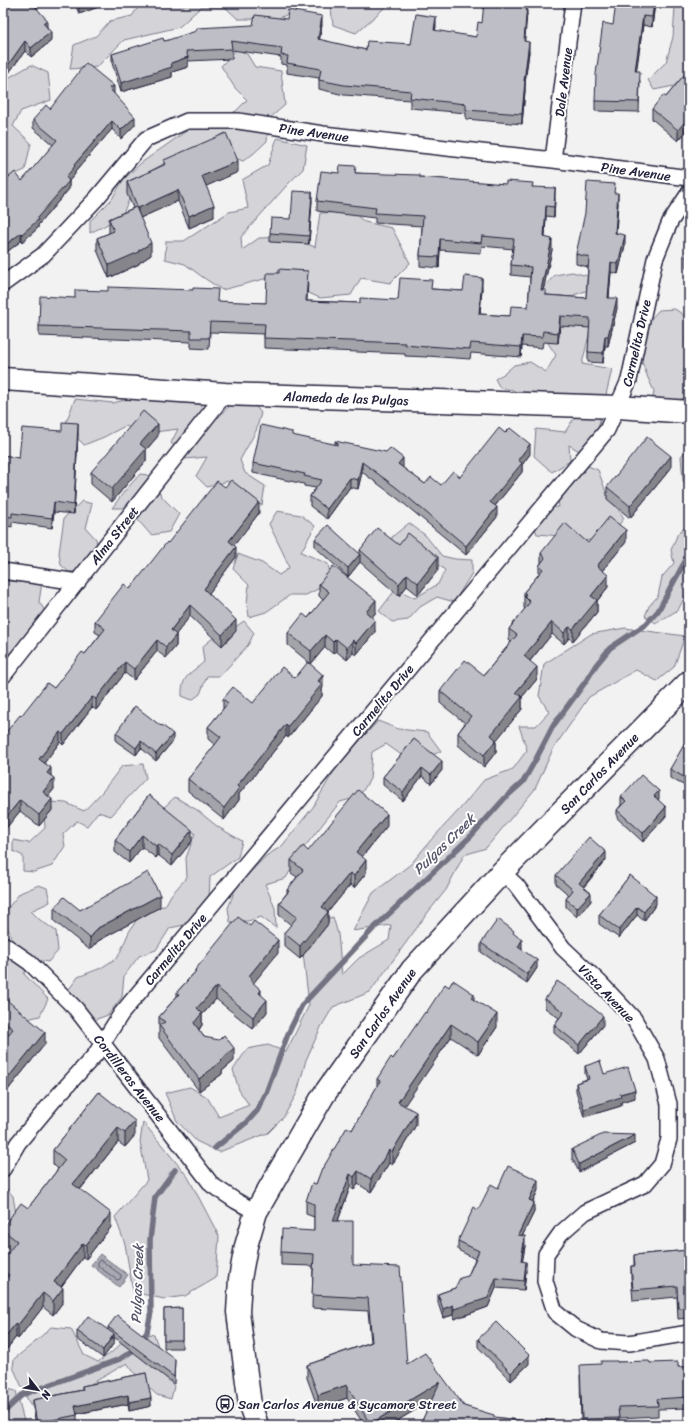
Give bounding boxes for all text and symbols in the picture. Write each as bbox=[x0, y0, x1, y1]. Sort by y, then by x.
street label: Dale Avenue bbox=[548, 46, 579, 118]
street label: Pine Avenue bbox=[278, 116, 351, 149]
street label: Pine Avenue bbox=[600, 155, 673, 188]
street label: Carmelita Drive bbox=[615, 297, 658, 389]
street label: Alameda de las Pulgas bbox=[282, 385, 410, 412]
street label: Alma Street bbox=[83, 501, 145, 571]
street label: Carmelita Drive bbox=[345, 659, 420, 742]
street label: San Carlos Avenue bbox=[554, 727, 644, 819]
water label: Pulgas Creek bbox=[407, 807, 483, 881]
street label: Carmelita Drive bbox=[138, 908, 213, 991]
street label: Vista Avenue bbox=[573, 959, 641, 1028]
street label: San Carlos Avenue bbox=[343, 963, 422, 1063]
street label: Cordilleras Avenue bbox=[88, 1029, 172, 1128]
water label: Pulgas Creek bbox=[124, 1242, 151, 1324]
north arrow bbox=[18, 1370, 58, 1410]
text: N bbox=[36, 1386, 57, 1403]
place label: San Carlos Avenue & Sycamore Street bbox=[238, 1393, 457, 1416]
bus stop icon: San Carlos Avenue & Sycamore Street bbox=[215, 1394, 235, 1414]

